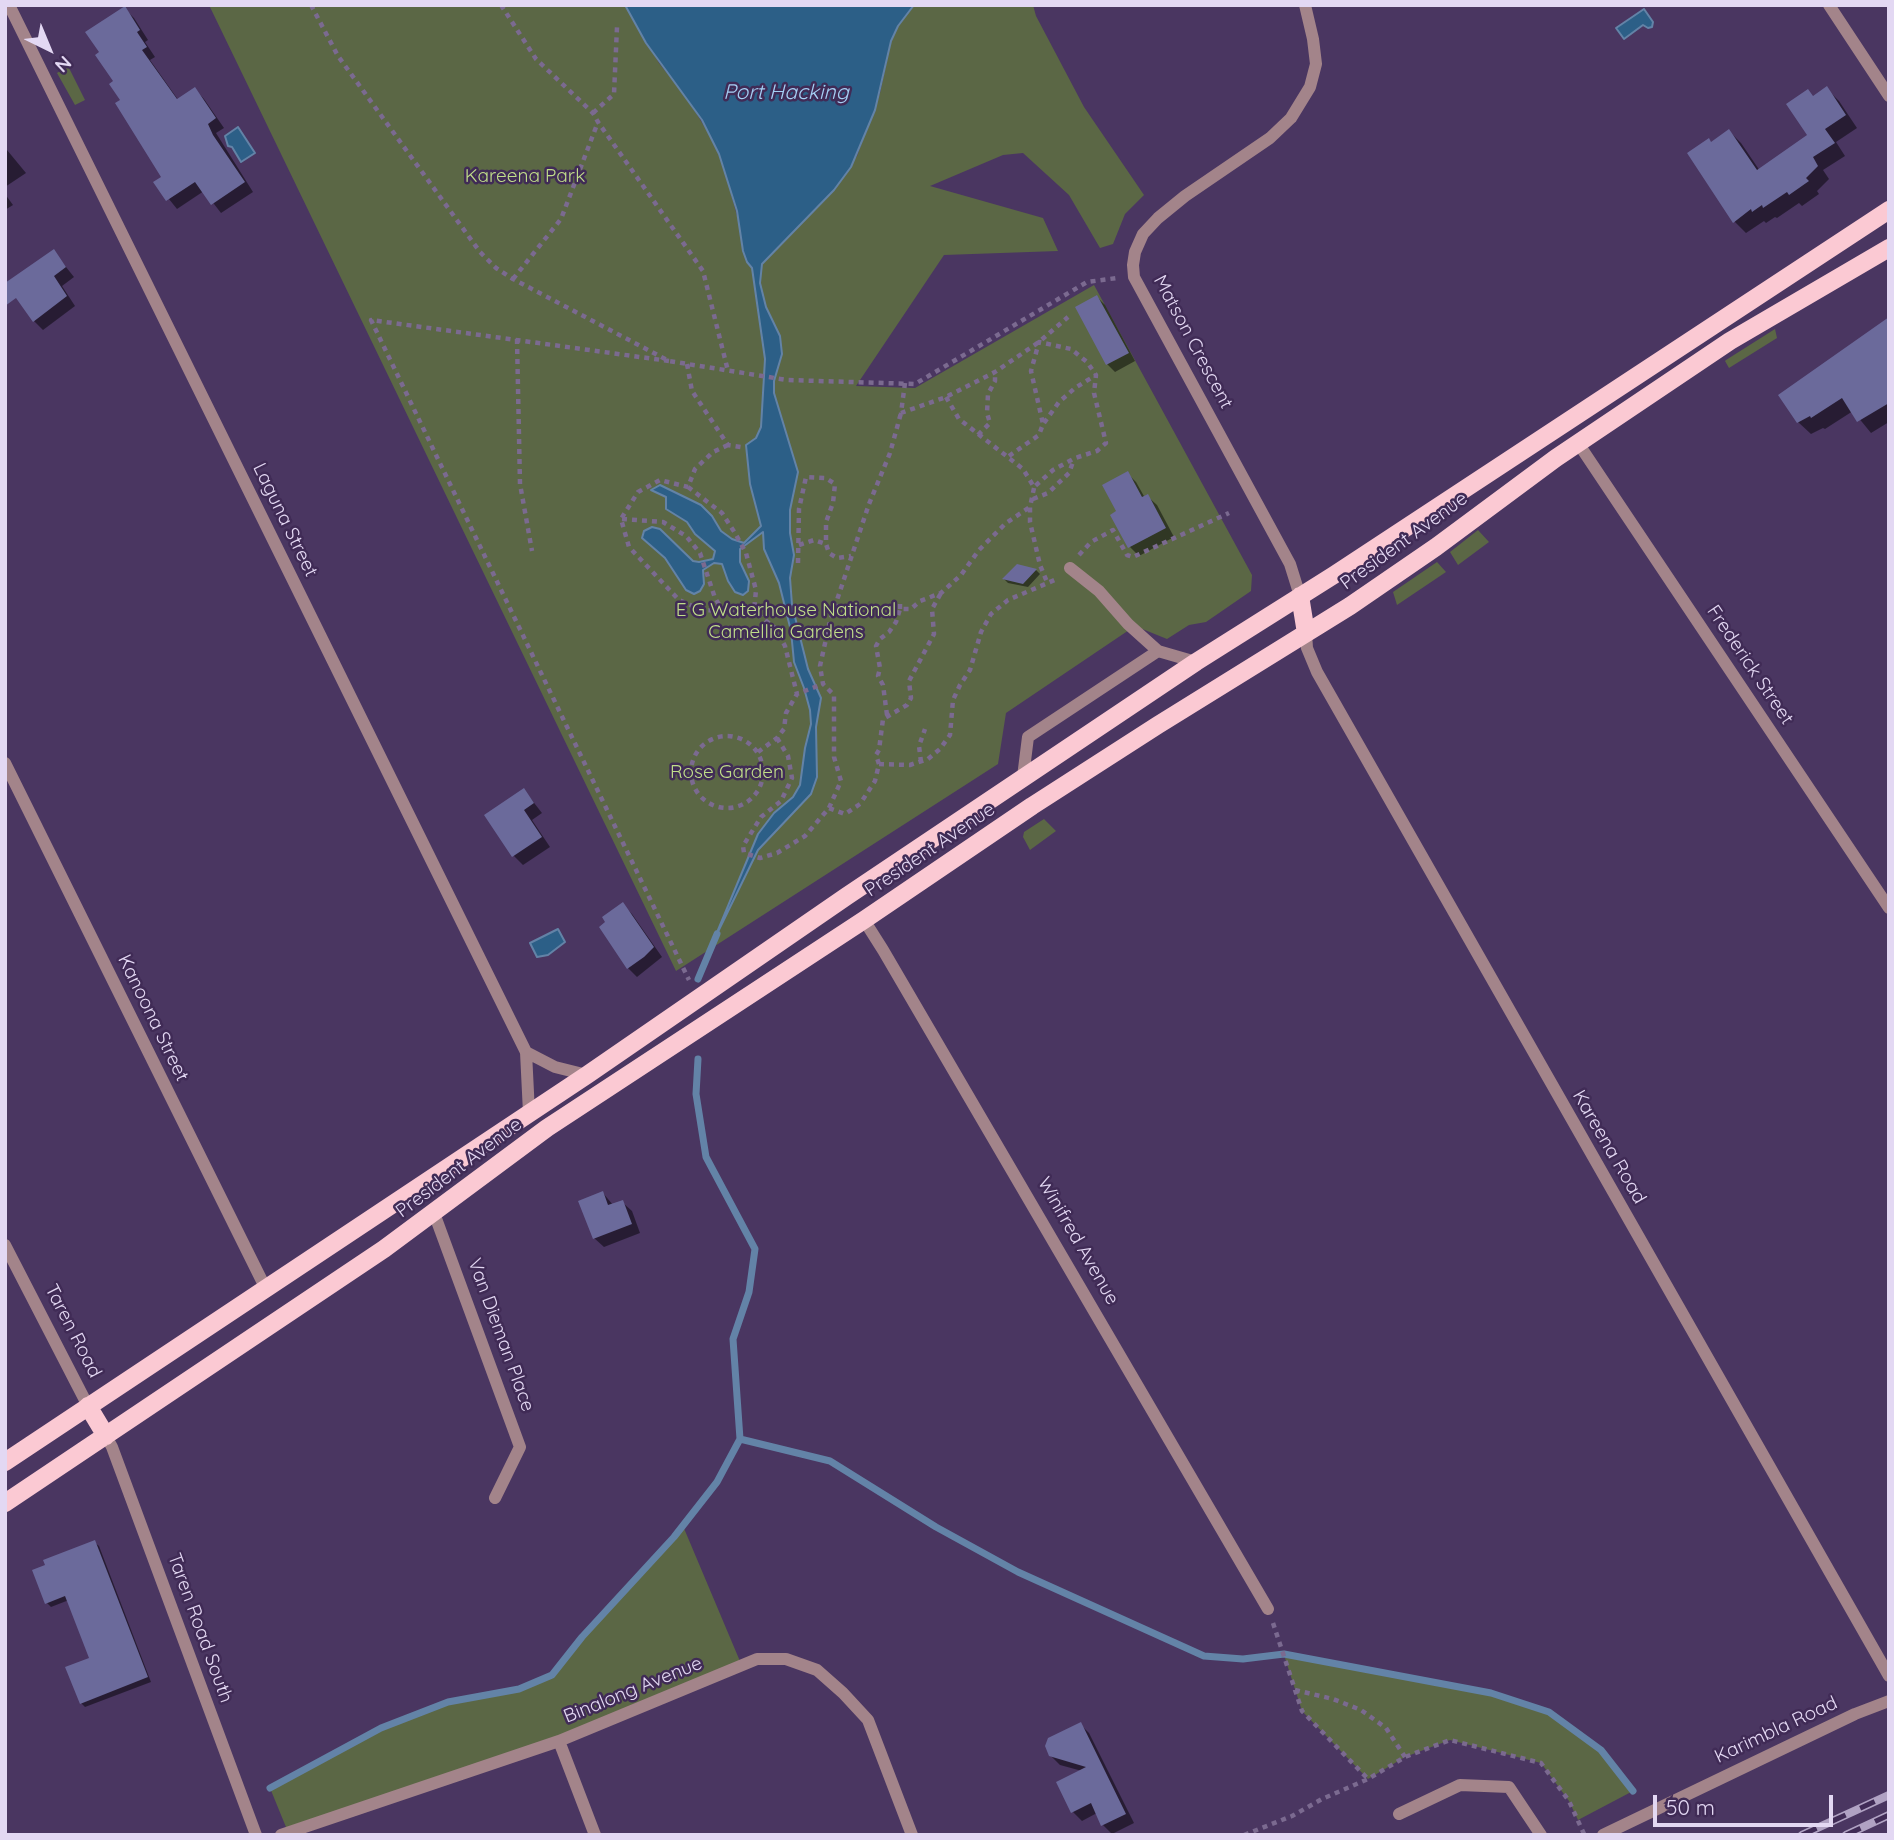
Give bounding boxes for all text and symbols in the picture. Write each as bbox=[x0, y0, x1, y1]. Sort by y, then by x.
north arrow bbox=[14, 14, 84, 84]
text: N bbox=[50, 51, 77, 78]
water label: Port Hacking bbox=[723, 80, 849, 106]
park label: Kareena Park bbox=[465, 165, 585, 187]
street label: Matson Crescent bbox=[1148, 272, 1238, 412]
street label: Laguna Street bbox=[248, 459, 322, 581]
street label: President Avenue bbox=[1336, 487, 1472, 595]
park label: E G Waterhouse National Camellia Gardens bbox=[676, 599, 896, 643]
street label: Frederick Street bbox=[1702, 601, 1798, 729]
park label: Rose Garden bbox=[670, 761, 784, 783]
street label: President Avenue bbox=[861, 798, 999, 902]
street label: Kanoona Street bbox=[113, 951, 193, 1085]
street label: Kareena Road bbox=[1567, 1086, 1651, 1208]
street label: President Avenue bbox=[392, 1113, 526, 1223]
street label: Winifred Avenue bbox=[1032, 1173, 1124, 1309]
street label: Van Dieman Place bbox=[463, 1255, 539, 1415]
street label: Taren Road bbox=[40, 1280, 106, 1382]
street label: Taren Road South bbox=[162, 1550, 238, 1706]
street label: Binalong Avenue bbox=[560, 1652, 706, 1728]
street label: Karimbla Road bbox=[1711, 1692, 1841, 1768]
scale bar bbox=[1656, 1780, 1836, 1824]
text: 50 m bbox=[1666, 1794, 1715, 1820]

